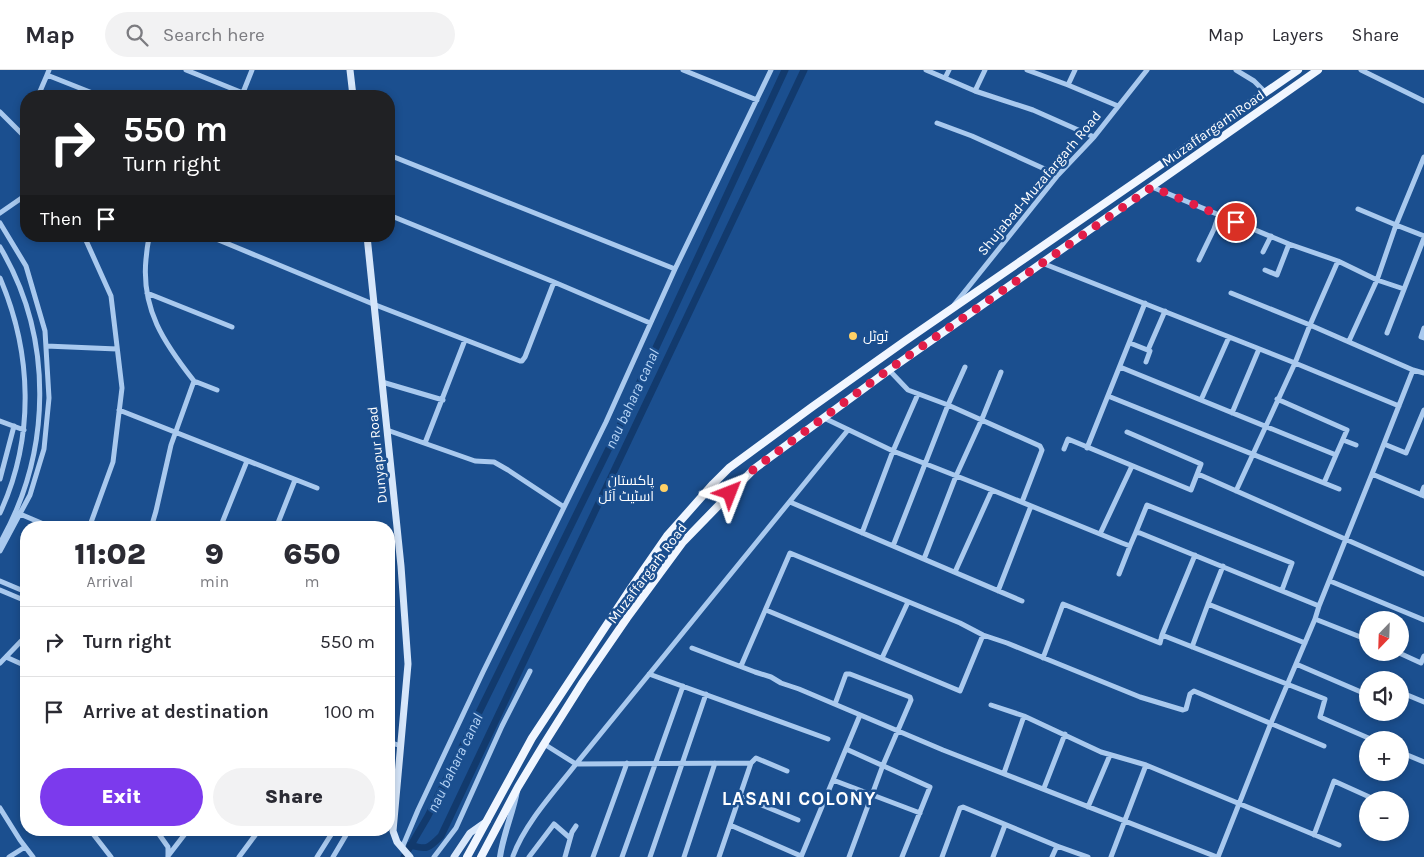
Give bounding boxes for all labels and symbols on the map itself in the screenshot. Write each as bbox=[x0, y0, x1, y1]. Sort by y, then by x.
street label: Muzaffargarh Road bbox=[1159, 87, 1268, 170]
street label: Shujabad-Muzafargarh Road bbox=[974, 108, 1105, 259]
pin bbox=[1215, 201, 1257, 243]
place label: ٹوٹل bbox=[863, 328, 889, 345]
marker: ٹوٹل bbox=[847, 330, 859, 342]
water label: nau bahara canal bbox=[601, 346, 663, 452]
street label: Dunyapur Road bbox=[364, 405, 391, 504]
position arrow bbox=[703, 466, 755, 518]
place label: پاکستان اسٹیٹ آئل bbox=[598, 472, 654, 505]
marker: پاکستان اسٹیٹ آئل bbox=[658, 482, 670, 494]
street label: Muzaffargarh Road bbox=[604, 520, 691, 627]
north arrow bbox=[1359, 611, 1409, 661]
water label: nau bahara canal bbox=[423, 710, 487, 816]
district label: LASANI COLONY bbox=[722, 788, 876, 810]

